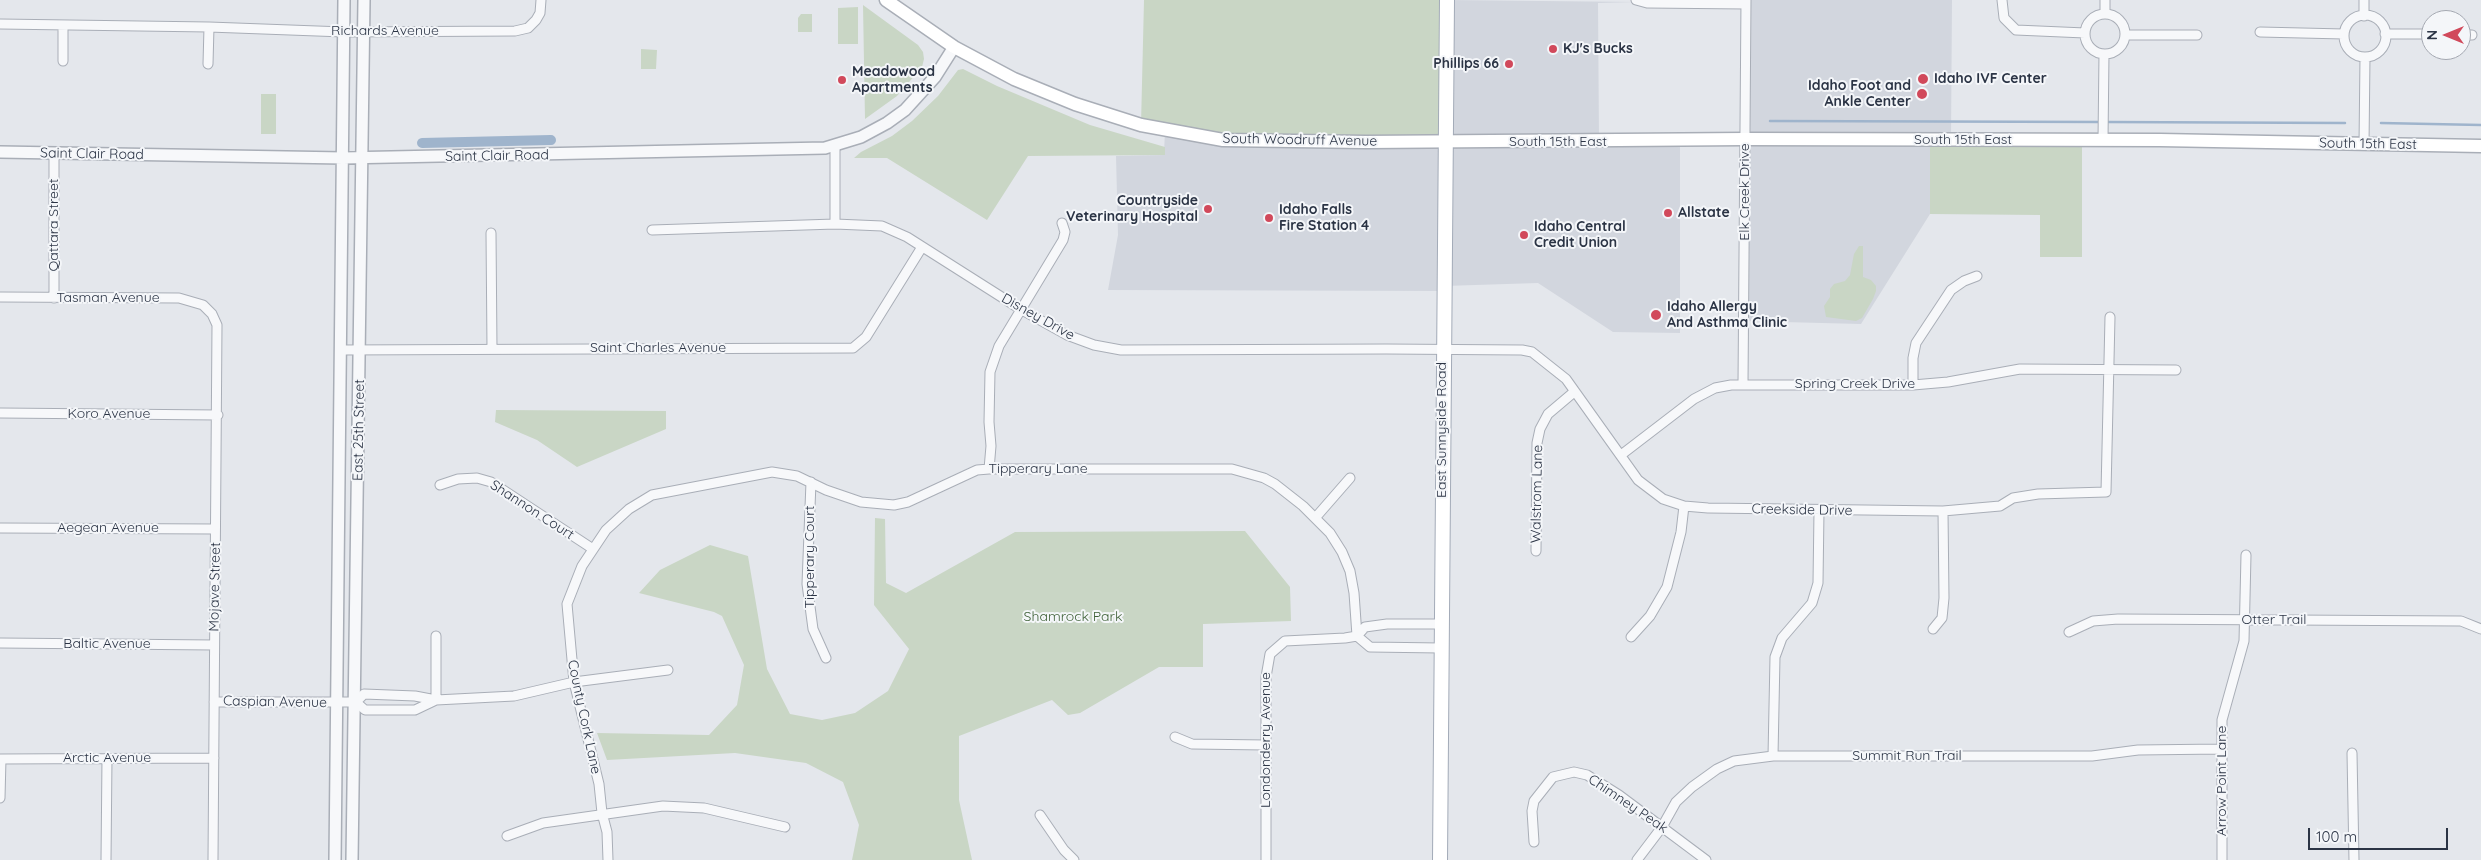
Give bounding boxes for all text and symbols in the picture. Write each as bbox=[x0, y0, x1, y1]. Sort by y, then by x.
north arrow bbox=[2421, 10, 2471, 60]
street label: Richards Avenue bbox=[331, 23, 439, 39]
text: N bbox=[2423, 30, 2441, 40]
place label: KJ's Bucks bbox=[1563, 41, 1633, 57]
marker: KJ's Bucks bbox=[1547, 43, 1559, 55]
place label: Phillips 66 bbox=[1433, 56, 1499, 72]
marker: Phillips 66 bbox=[1503, 58, 1515, 70]
place label: Meadowood Apartments bbox=[852, 64, 935, 96]
place label: Idaho IVF Center bbox=[1934, 71, 2047, 87]
marker: Idaho IVF Center bbox=[1916, 72, 1930, 86]
marker: Meadowood Apartments bbox=[836, 74, 848, 86]
place label: Idaho Foot and Ankle Center bbox=[1808, 78, 1911, 110]
marker: Idaho Foot and Ankle Center bbox=[1915, 87, 1929, 101]
street label: South Woodruff Avenue bbox=[1223, 130, 1377, 150]
street label: South 15th East bbox=[1914, 132, 2012, 148]
street label: South 15th East bbox=[1509, 134, 1607, 150]
street label: South 15th East bbox=[2319, 135, 2417, 153]
street label: Elk Creek Drive bbox=[1737, 143, 1753, 241]
street label: Saint Clair Road bbox=[40, 145, 144, 163]
street label: Saint Clair Road bbox=[445, 147, 549, 165]
street label: Qattara Street bbox=[46, 178, 62, 272]
place label: Countryside Veterinary Hospital bbox=[1066, 193, 1198, 226]
place label: Idaho Falls Fire Station 4 bbox=[1279, 202, 1369, 234]
marker: Countryside Veterinary Hospital bbox=[1202, 203, 1214, 215]
place label: Allstate bbox=[1678, 205, 1730, 221]
marker: Allstate bbox=[1662, 207, 1674, 219]
marker: Idaho Falls Fire Station 4 bbox=[1263, 212, 1275, 224]
place label: Idaho Central Credit Union bbox=[1534, 219, 1626, 252]
marker: Idaho Central Credit Union bbox=[1518, 229, 1530, 241]
street label: Tasman Avenue bbox=[56, 290, 160, 306]
street label: Disney Drive bbox=[998, 290, 1078, 344]
place label: Idaho Allergy And Asthma Clinic bbox=[1667, 299, 1787, 332]
marker: Idaho Allergy And Asthma Clinic bbox=[1649, 308, 1663, 322]
street label: Saint Charles Avenue bbox=[590, 340, 726, 356]
street label: East Sunnyside Road bbox=[1434, 362, 1450, 498]
street label: Spring Creek Drive bbox=[1795, 376, 1915, 392]
street label: East 25th Street bbox=[350, 379, 368, 481]
street label: Koro Avenue bbox=[68, 406, 150, 422]
street label: Walstrom Lane bbox=[1528, 445, 1546, 543]
street label: Tipperary Lane bbox=[988, 461, 1088, 477]
street label: Shannon Court bbox=[487, 477, 577, 543]
street label: Creekside Drive bbox=[1751, 501, 1853, 519]
street label: Tipperary Court bbox=[802, 506, 818, 608]
street label: Aegean Avenue bbox=[57, 520, 159, 536]
street label: Mojave Street bbox=[206, 542, 224, 632]
park label: Shamrock Park bbox=[1024, 609, 1122, 625]
street label: Otter Trail bbox=[2242, 612, 2306, 628]
street label: Baltic Avenue bbox=[63, 636, 151, 652]
street label: County Cork Lane bbox=[564, 658, 604, 776]
street label: Londonderry Avenue bbox=[1258, 672, 1274, 808]
street label: Caspian Avenue bbox=[223, 693, 327, 711]
street label: Arrow Point Lane bbox=[2214, 726, 2230, 836]
street label: Summit Run Trail bbox=[1852, 748, 1962, 764]
street label: Arctic Avenue bbox=[63, 750, 151, 766]
street label: Chimney Peak bbox=[1585, 771, 1671, 837]
scale bar bbox=[2311, 818, 2451, 850]
text: 100 m bbox=[2316, 827, 2357, 846]

